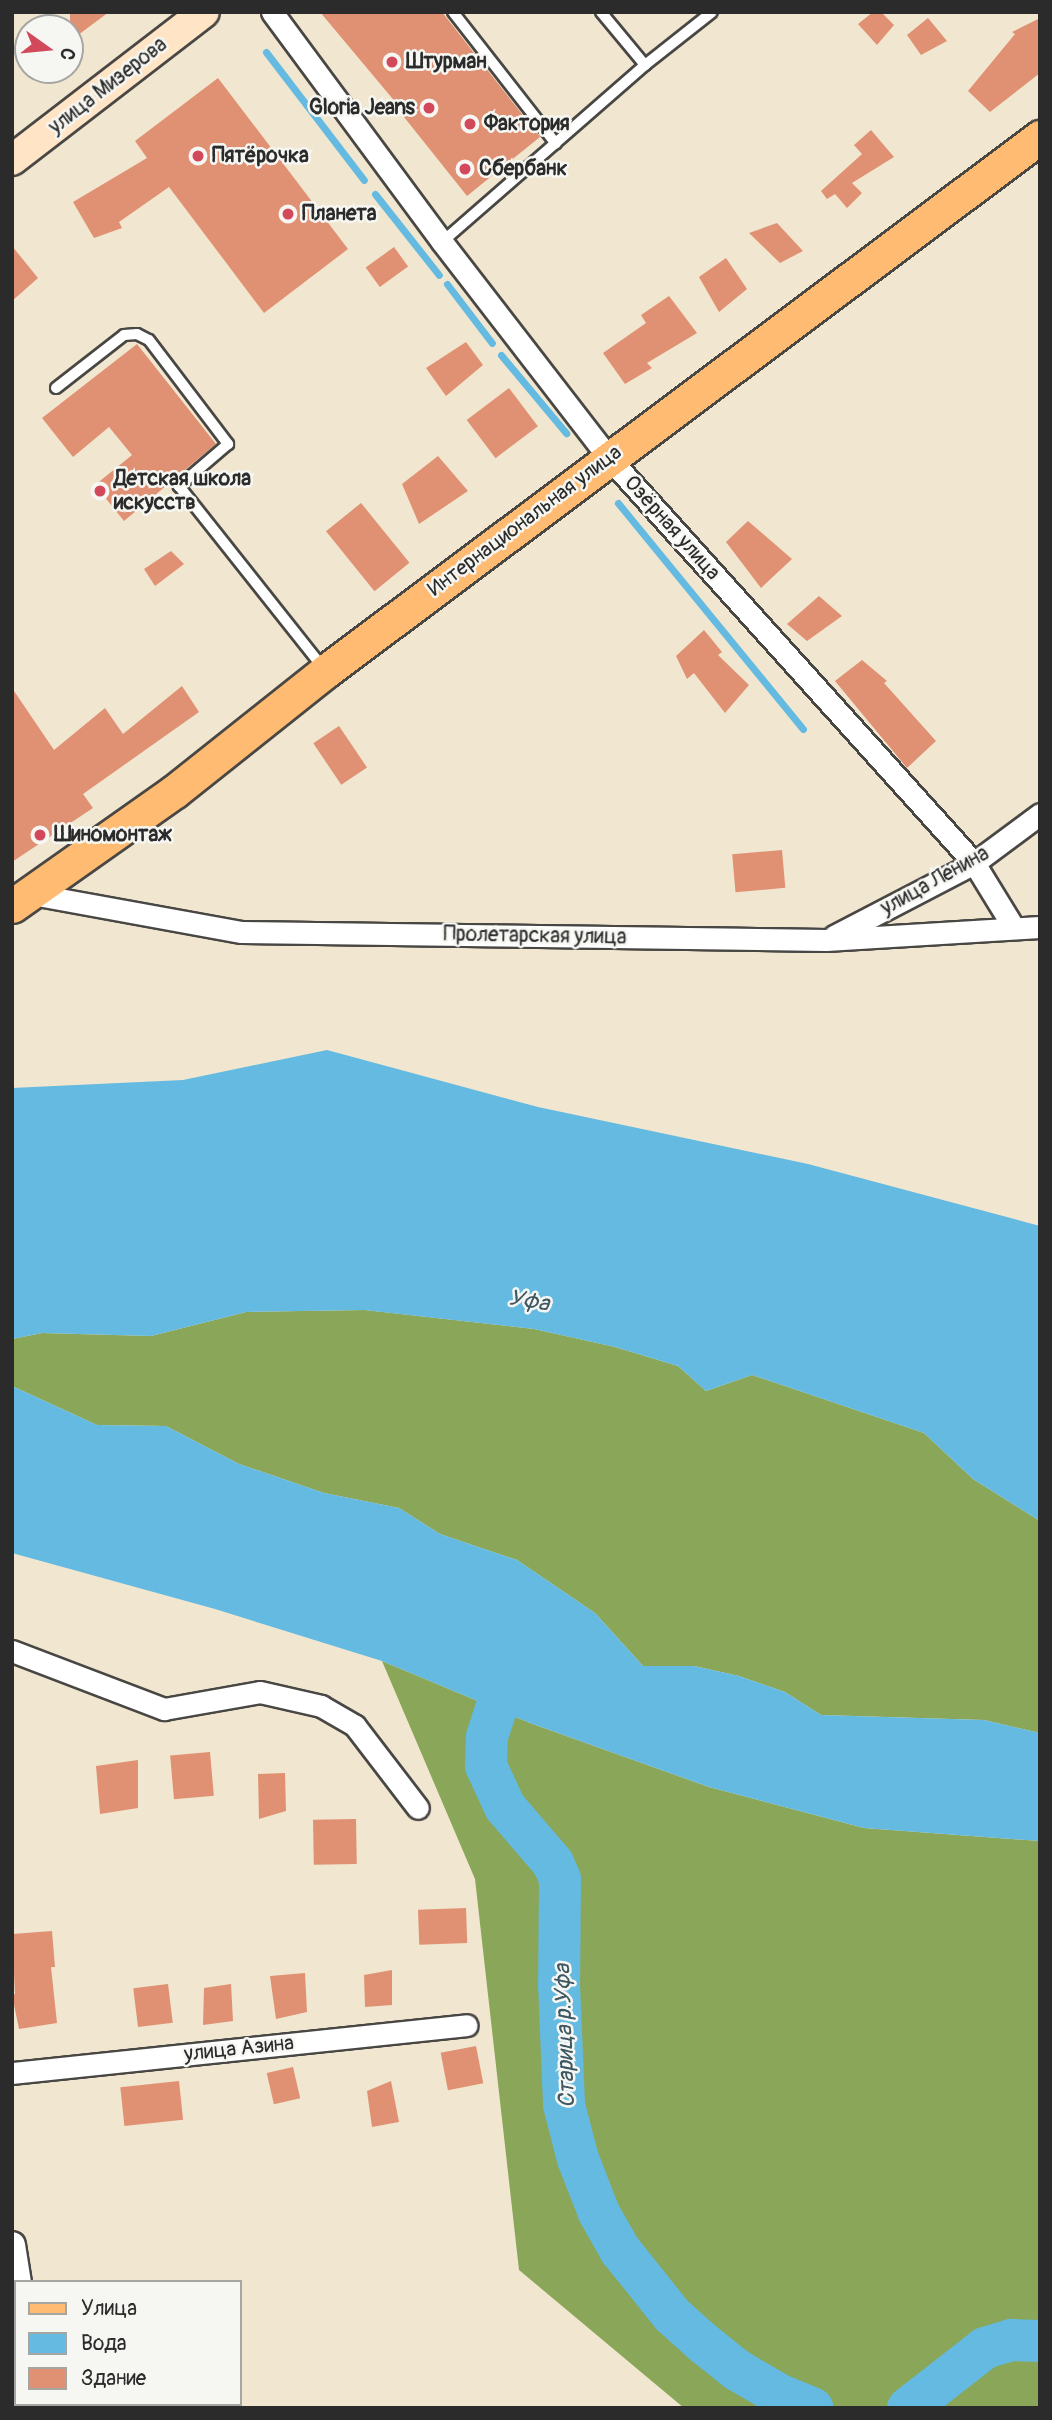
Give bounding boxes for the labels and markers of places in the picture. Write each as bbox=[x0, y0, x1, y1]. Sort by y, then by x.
place label: Штурман bbox=[406, 49, 487, 75]
marker: Штурман bbox=[384, 54, 400, 70]
place label: Gloria Jeans bbox=[309, 95, 415, 121]
marker: Gloria Jeans bbox=[421, 100, 437, 116]
place label: Фактория bbox=[484, 111, 570, 137]
marker: Фактория bbox=[462, 116, 478, 132]
place label: Пятёрочка bbox=[212, 143, 309, 169]
marker: Пятёрочка bbox=[190, 148, 206, 164]
place label: Сбербанк bbox=[479, 156, 567, 182]
marker: Сбербанк bbox=[457, 161, 473, 177]
place label: Планета bbox=[302, 201, 377, 227]
marker: Планета bbox=[280, 206, 296, 222]
place label: Детская школа искусств bbox=[114, 466, 251, 516]
marker: Детская школа искусств bbox=[92, 483, 108, 499]
place label: Шиномонтаж bbox=[54, 822, 172, 848]
marker: Шиномонтаж bbox=[32, 827, 48, 843]

